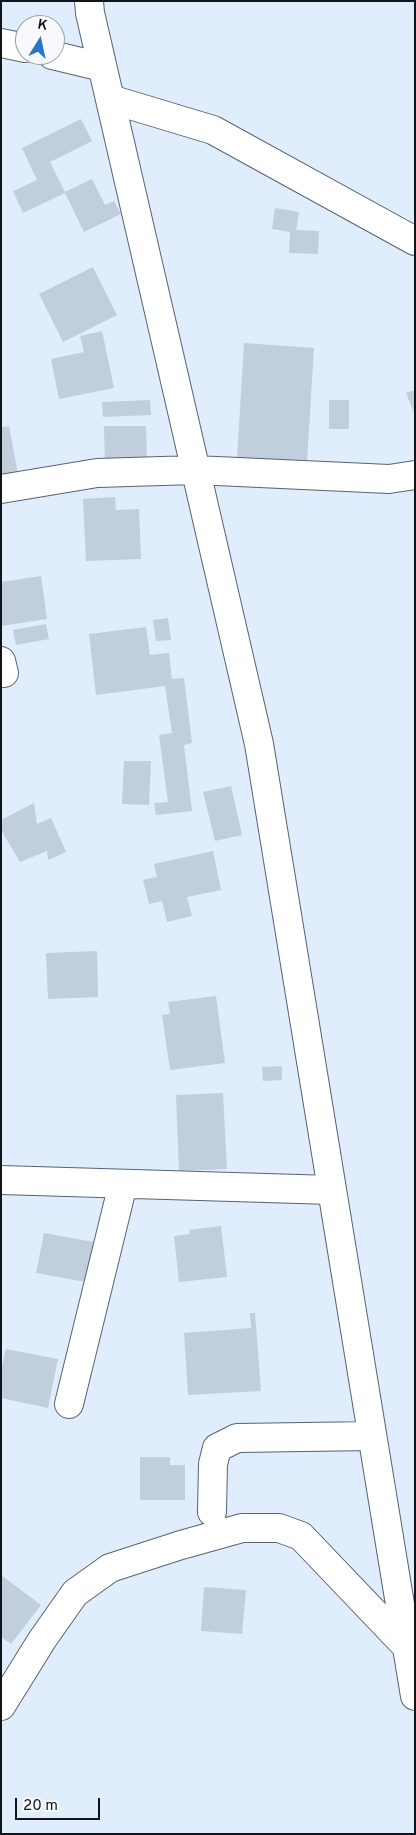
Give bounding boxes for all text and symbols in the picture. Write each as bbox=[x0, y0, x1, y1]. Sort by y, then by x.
north arrow bbox=[15, 15, 65, 65]
text: K bbox=[36, 16, 49, 35]
scale bar bbox=[18, 1788, 102, 1820]
text: 20 m bbox=[23, 1797, 58, 1816]

